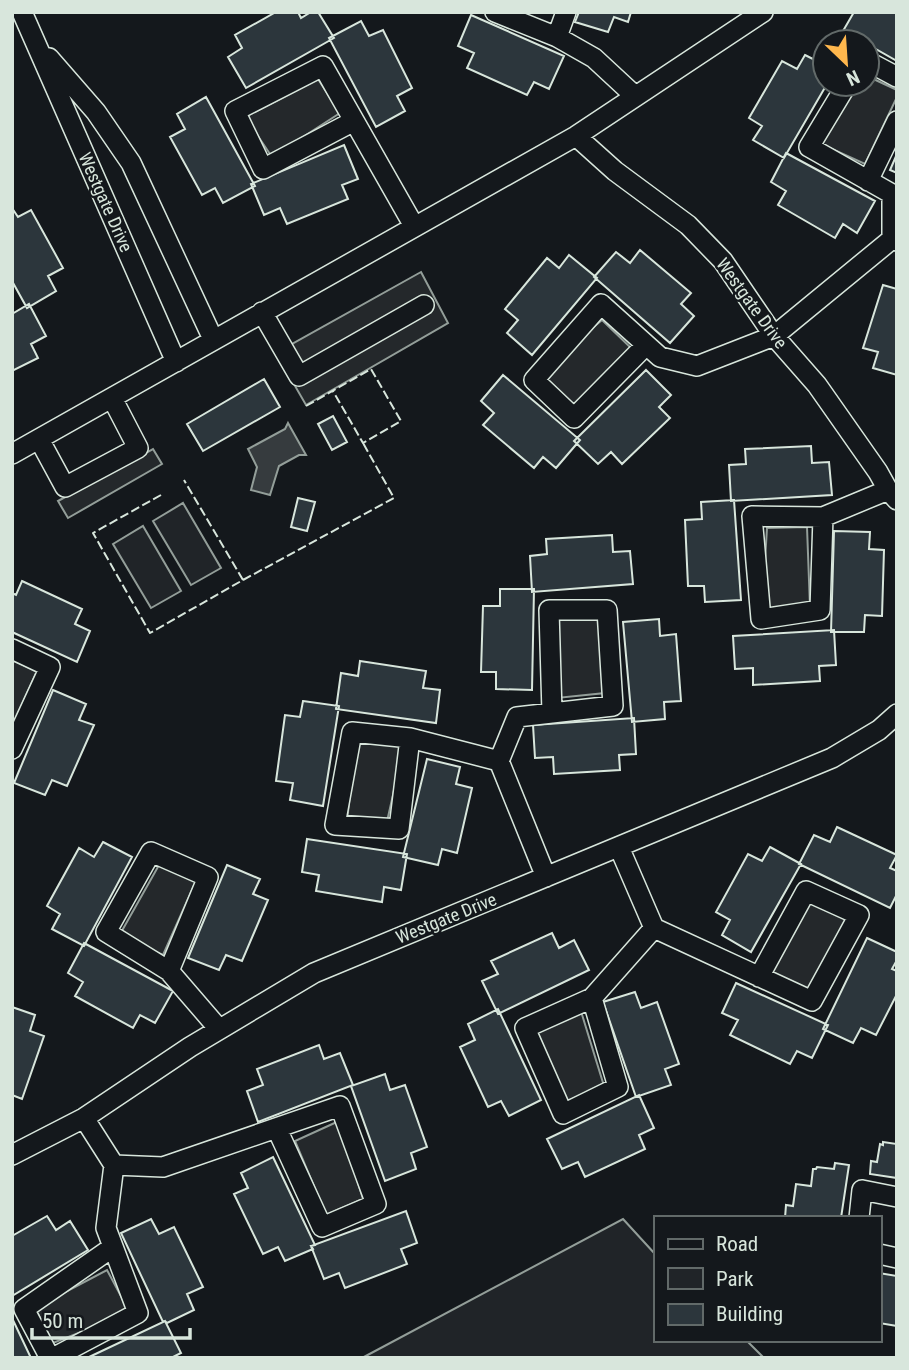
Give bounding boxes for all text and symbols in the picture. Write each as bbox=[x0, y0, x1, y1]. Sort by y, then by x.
north arrow bbox=[811, 28, 881, 98]
text: N bbox=[843, 65, 863, 91]
street label: Westgate Drive bbox=[75, 149, 137, 255]
street label: Westgate Drive bbox=[712, 254, 792, 352]
street label: Westgate Drive bbox=[393, 888, 499, 948]
legend bbox=[654, 1216, 881, 1342]
text: Road bbox=[716, 1232, 758, 1256]
text: Park bbox=[716, 1267, 754, 1291]
scale bar bbox=[32, 1296, 189, 1340]
text: Building bbox=[716, 1302, 783, 1326]
text: 50 m bbox=[42, 1309, 83, 1333]

